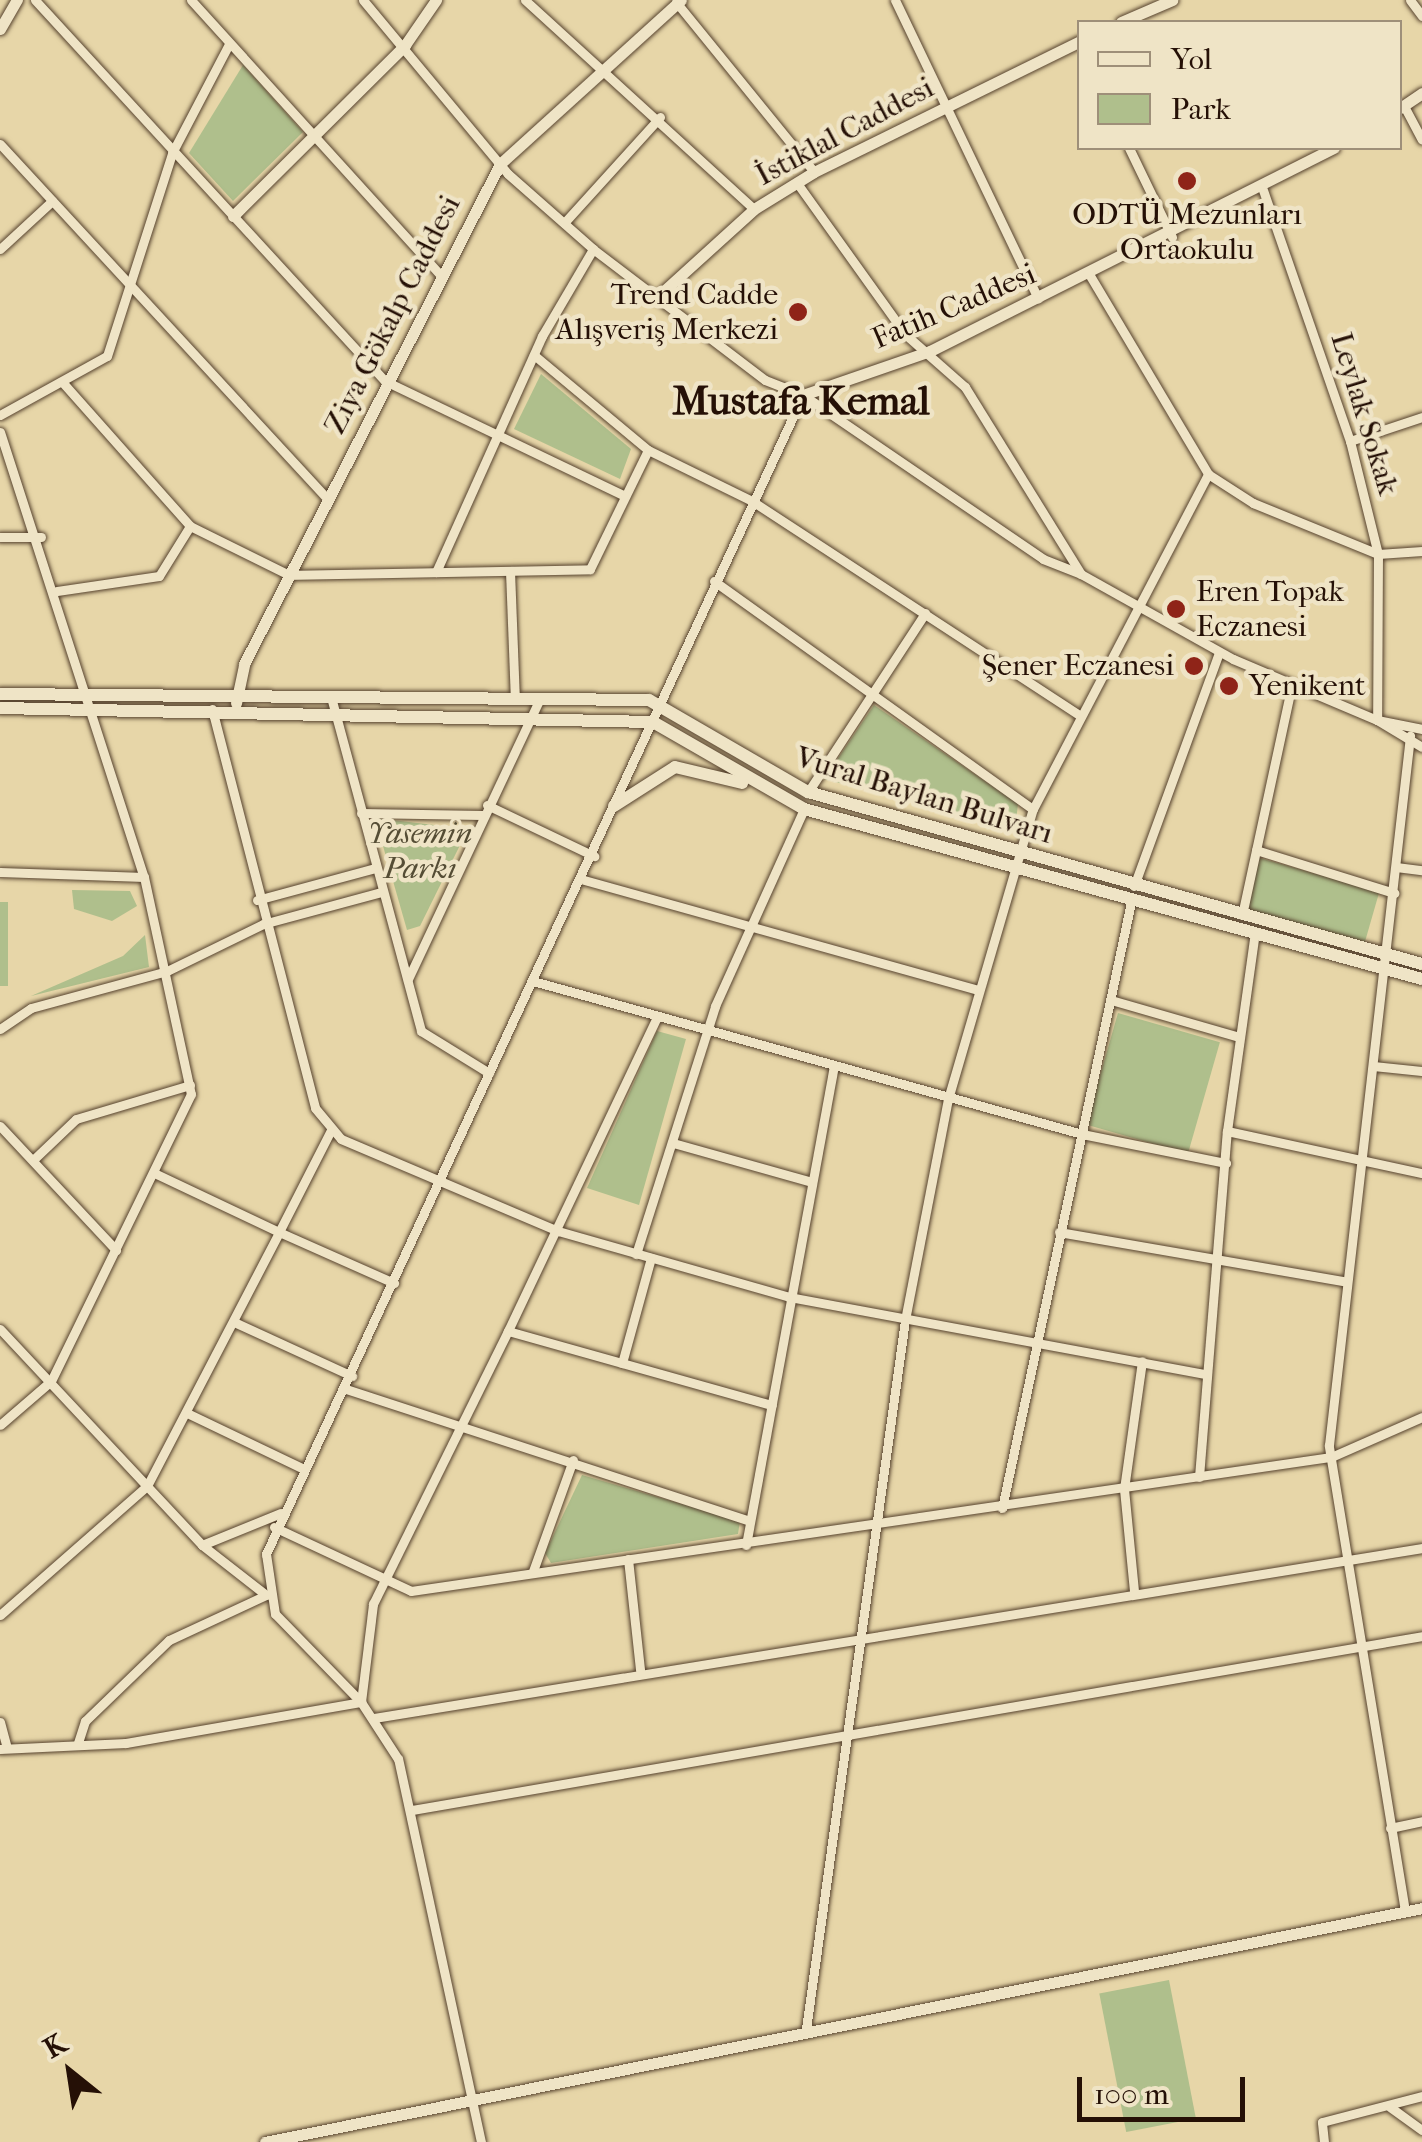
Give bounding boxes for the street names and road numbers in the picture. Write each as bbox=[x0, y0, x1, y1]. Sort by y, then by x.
street label: İstiklal Caddesi bbox=[750, 70, 940, 194]
street label: Ziya Gökalp Caddesi bbox=[317, 190, 469, 440]
street label: Fatih Caddesi bbox=[867, 256, 1041, 358]
street label: Leylak Sokak bbox=[1322, 329, 1406, 499]
street label: Vural Baylan Bulvarı bbox=[791, 740, 1057, 852]

